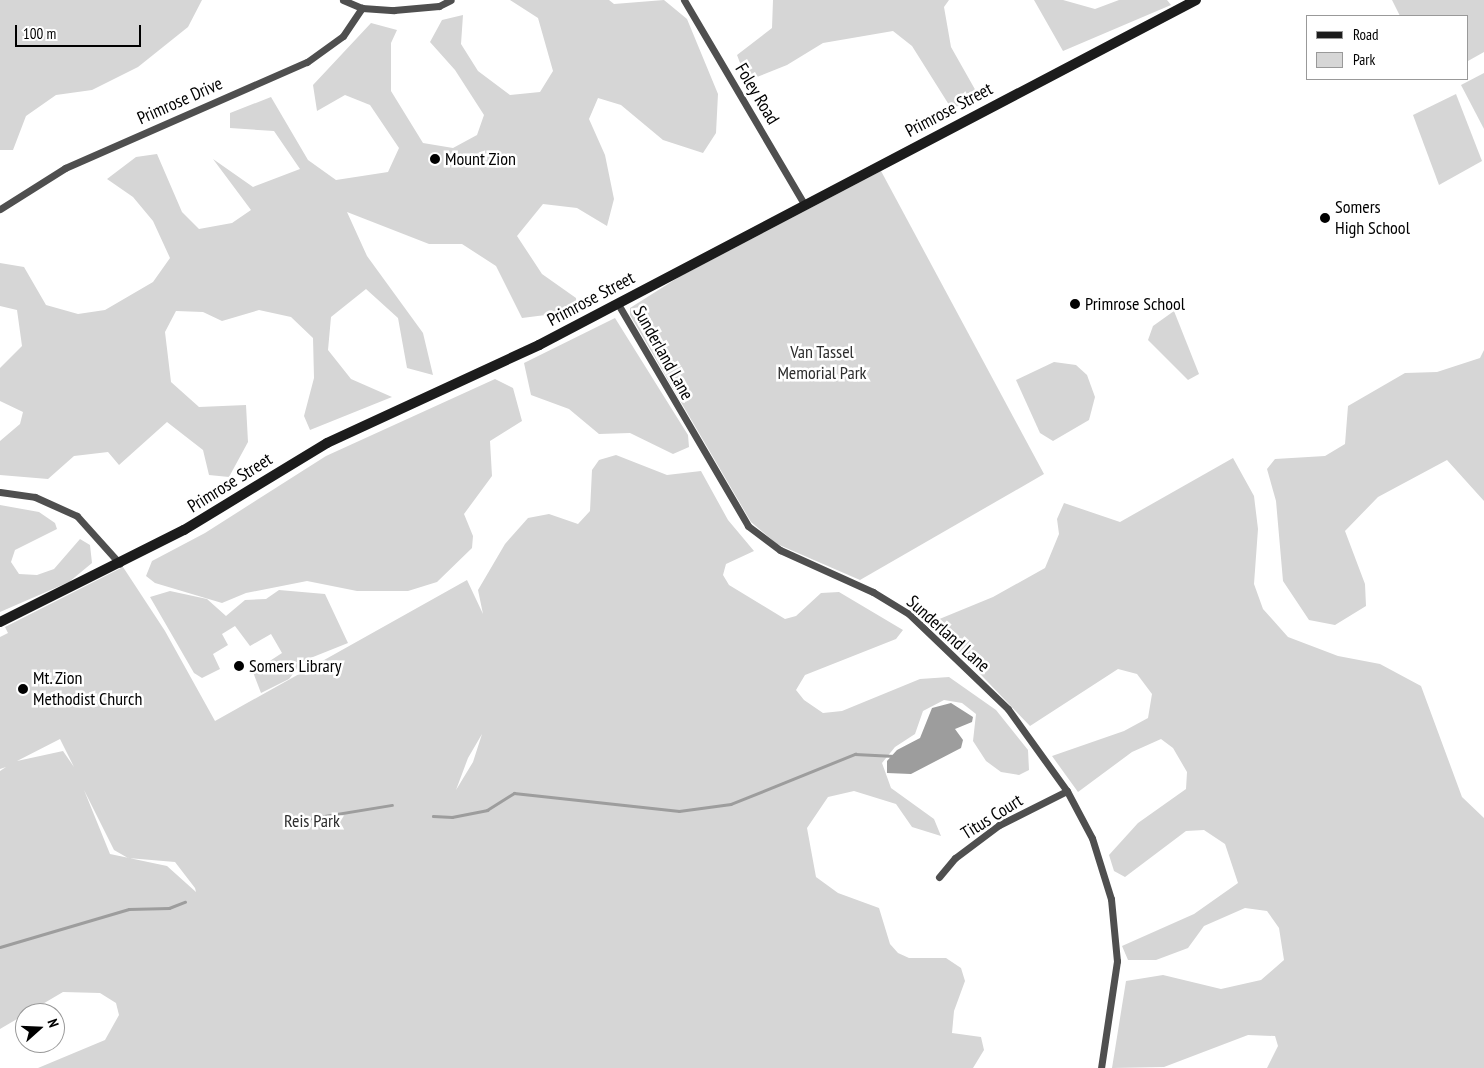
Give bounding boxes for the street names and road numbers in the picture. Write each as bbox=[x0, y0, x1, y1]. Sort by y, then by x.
street label: Foley Road bbox=[730, 59, 784, 129]
street label: Primrose Drive bbox=[134, 73, 226, 129]
street label: Primrose Street bbox=[902, 78, 996, 142]
street label: Primrose Street bbox=[544, 267, 638, 331]
street label: Sunderland Lane bbox=[628, 302, 698, 404]
street label: Primrose Street bbox=[184, 449, 276, 517]
street label: Sunderland Lane bbox=[902, 591, 994, 677]
street label: Titus Court bbox=[957, 790, 1027, 844]

